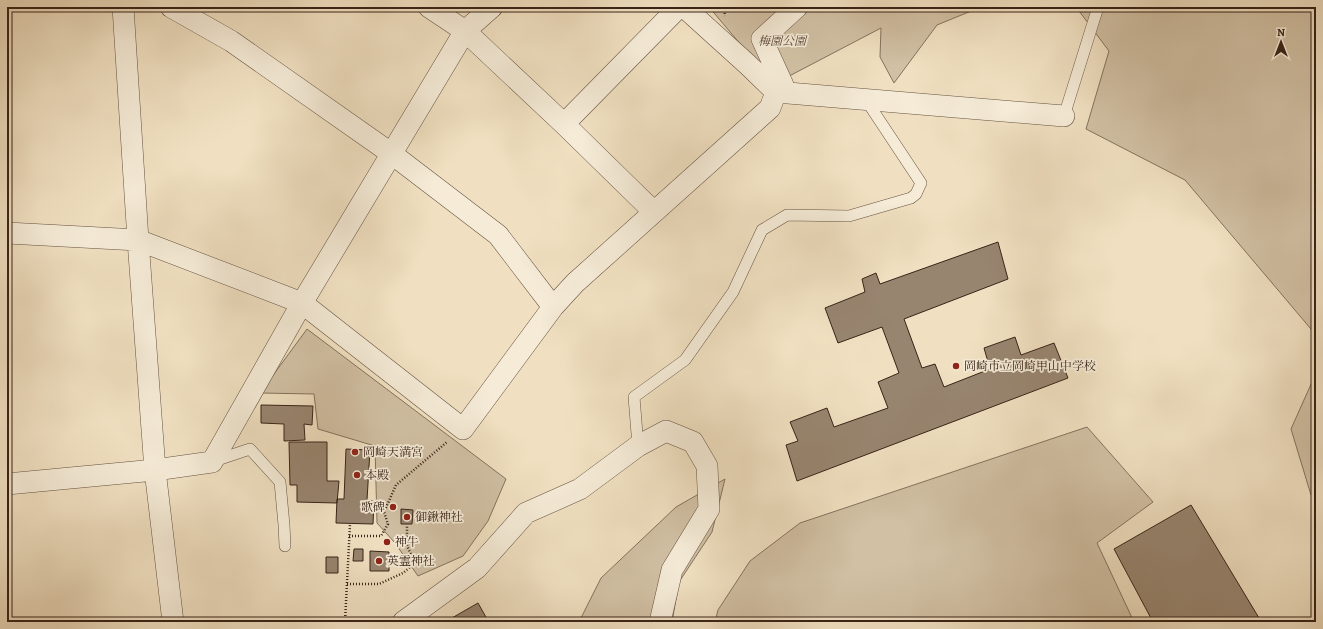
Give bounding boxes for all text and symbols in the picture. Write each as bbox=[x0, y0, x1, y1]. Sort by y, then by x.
north arrow bbox=[1261, 22, 1301, 62]
text: N bbox=[1277, 25, 1285, 40]
park label: 梅園公園 bbox=[758, 33, 808, 49]
place label: 岡崎市立岡崎甲山中学校 bbox=[964, 358, 1096, 374]
marker: 岡崎市立岡崎甲山中学校 bbox=[951, 361, 961, 371]
place label: 岡崎天満宮 bbox=[363, 444, 423, 460]
marker: 岡崎天満宮 bbox=[350, 447, 360, 457]
place label: 本殿 bbox=[365, 467, 389, 483]
marker: 本殿 bbox=[352, 470, 362, 480]
place label: 歌碑 bbox=[361, 499, 385, 515]
marker: 歌碑 bbox=[388, 502, 398, 512]
place label: 御鍬神社 bbox=[415, 509, 463, 525]
marker: 御鍬神社 bbox=[402, 512, 412, 522]
place label: 神牛 bbox=[395, 534, 419, 550]
marker: 神牛 bbox=[382, 537, 392, 547]
place label: 英霊神社 bbox=[387, 553, 435, 569]
marker: 英霊神社 bbox=[374, 556, 384, 566]

